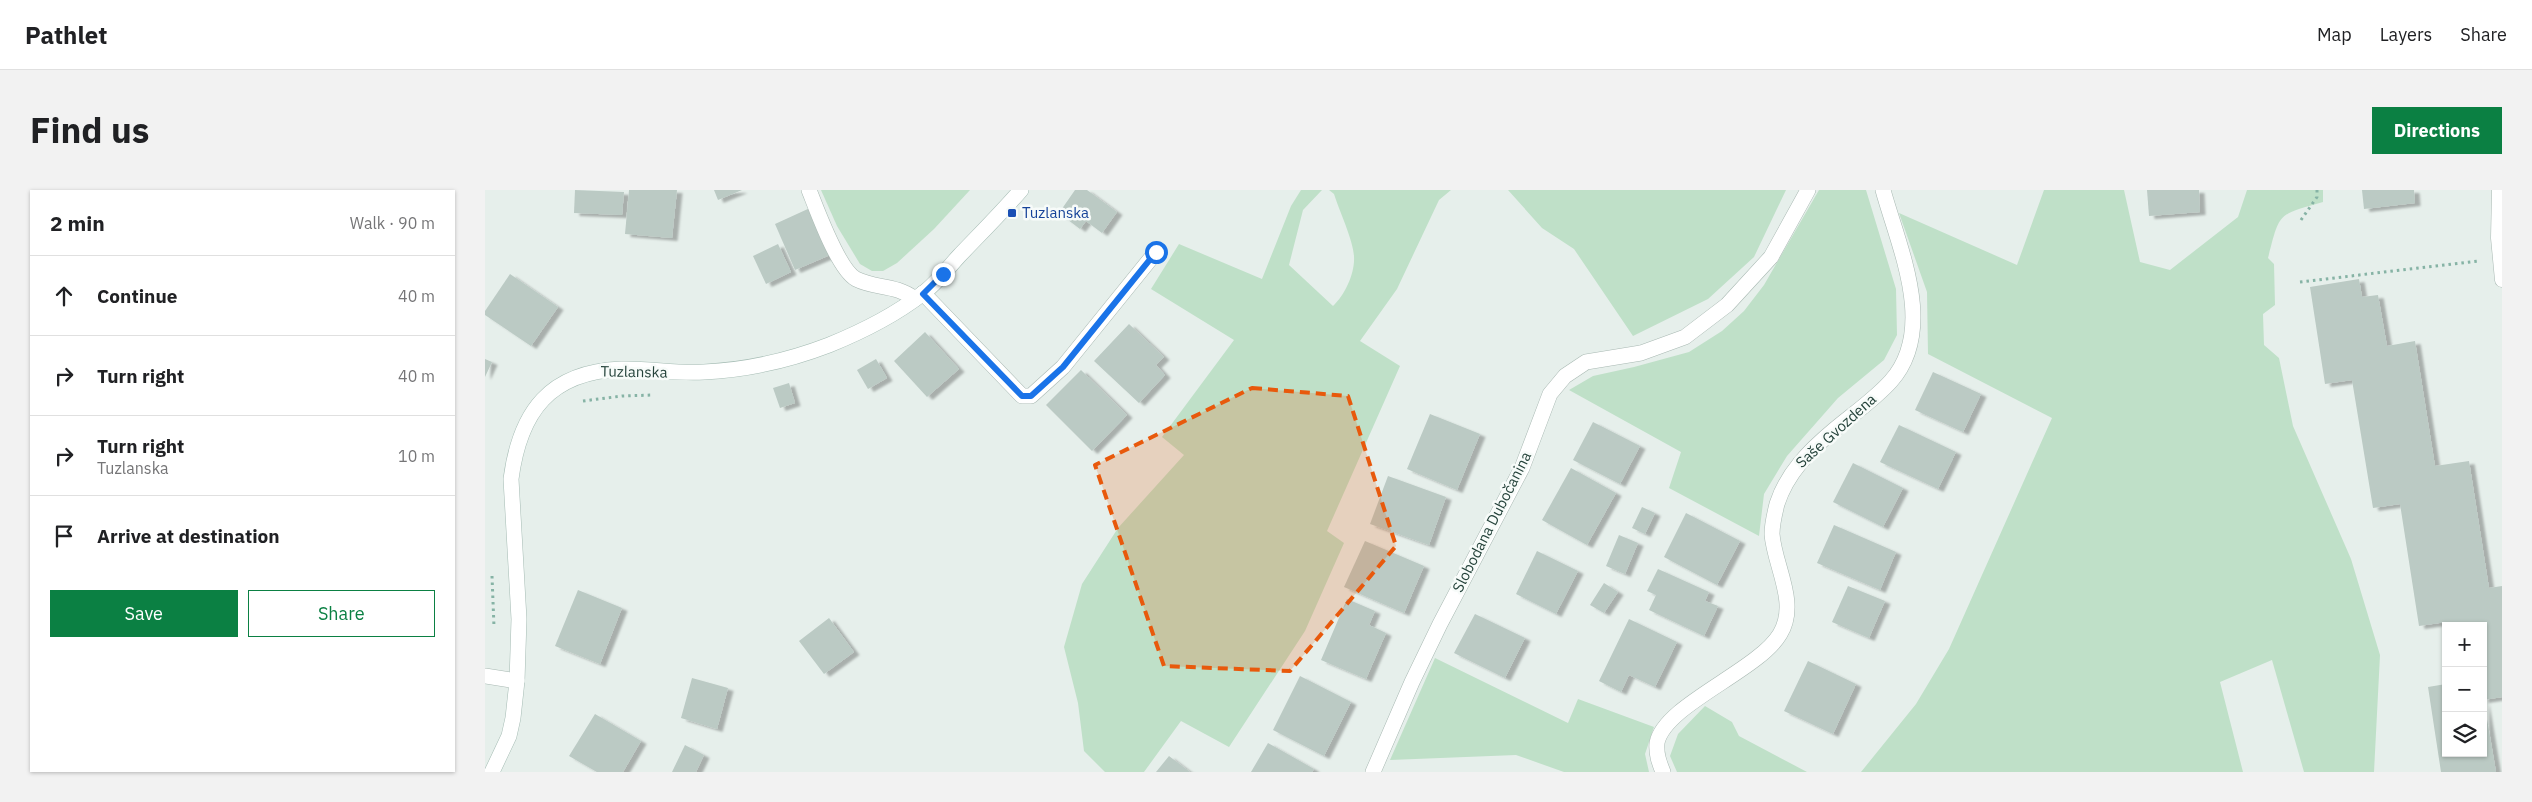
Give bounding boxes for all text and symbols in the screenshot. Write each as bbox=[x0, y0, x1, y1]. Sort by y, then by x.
text: Pathlet bbox=[25, 19, 107, 51]
text: Map bbox=[2317, 23, 2352, 46]
text: Layers bbox=[2380, 23, 2432, 46]
text: Share bbox=[2460, 23, 2507, 46]
text: Find us bbox=[30, 107, 149, 153]
button: Directions bbox=[2372, 107, 2502, 154]
place label: Tuzlanska bbox=[1022, 203, 1089, 222]
marker: Tuzlanska bbox=[1006, 207, 1018, 219]
text: 2 min bbox=[50, 209, 105, 237]
text: Walk · 90 m bbox=[350, 213, 435, 233]
route start bbox=[1145, 241, 1168, 264]
route end bbox=[932, 263, 955, 286]
icon: ahead bbox=[50, 282, 78, 310]
text: Continue bbox=[97, 284, 177, 308]
text: 40 m bbox=[398, 286, 435, 306]
street label: Tuzlanska bbox=[600, 361, 668, 382]
icon: right bbox=[50, 362, 78, 390]
text: Turn right bbox=[97, 364, 184, 388]
text: 40 m bbox=[398, 366, 435, 386]
street label: Saše Gvozdena bbox=[1791, 389, 1880, 472]
text: Turn right bbox=[97, 434, 184, 458]
icon: right bbox=[50, 442, 78, 470]
text: 10 m bbox=[398, 446, 435, 466]
street label: Slobodana Dubočanina bbox=[1448, 448, 1535, 595]
text: Tuzlanska bbox=[97, 458, 169, 478]
icon: arrive bbox=[50, 522, 78, 550]
text: Arrive at destination bbox=[97, 524, 280, 548]
button: Save bbox=[50, 590, 238, 637]
button: Share bbox=[248, 590, 435, 637]
map controls bbox=[2442, 622, 2487, 757]
button: + bbox=[2442, 622, 2487, 667]
button: − bbox=[2442, 667, 2487, 712]
button: layers bbox=[2442, 712, 2487, 757]

